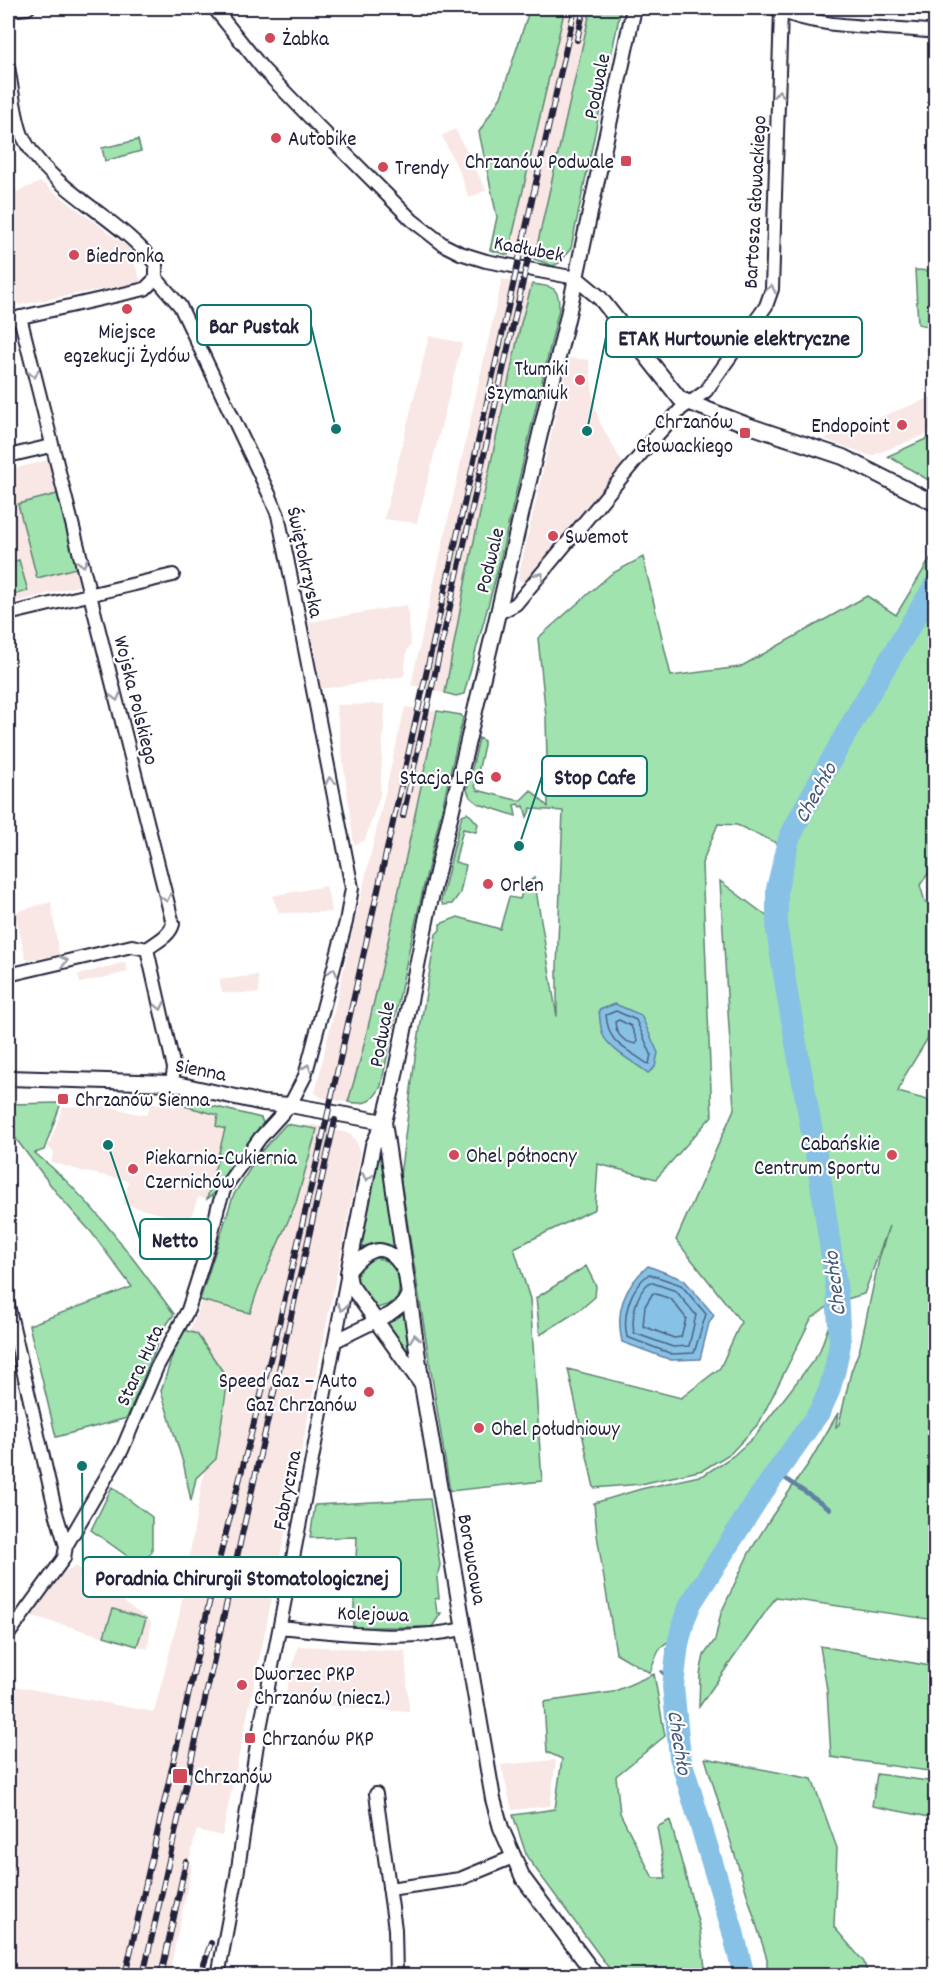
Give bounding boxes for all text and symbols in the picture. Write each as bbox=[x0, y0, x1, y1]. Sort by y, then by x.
place label: Żabka bbox=[282, 26, 330, 56]
marker: Żabka bbox=[263, 31, 277, 45]
street label: Podwale bbox=[577, 51, 621, 122]
one-way arrow bbox=[773, 90, 785, 99]
street label: Bartosza Głowackiego bbox=[737, 115, 777, 290]
place label: Autobike bbox=[288, 126, 356, 156]
marker: Autobike bbox=[269, 131, 283, 145]
place label: Chrzanów Podwale bbox=[465, 149, 614, 179]
marker: Chrzanów Podwale bbox=[619, 154, 633, 168]
place label: Trendy bbox=[395, 155, 449, 185]
marker: Trendy bbox=[376, 160, 390, 174]
street label: Kadłubek bbox=[491, 229, 566, 272]
place label: Biedronka bbox=[86, 243, 165, 273]
marker: Biedronka bbox=[67, 248, 81, 262]
one-way arrow bbox=[764, 284, 777, 294]
marker: Miejsce egzekucji Żydów bbox=[120, 302, 134, 316]
callout: Bar Pustak bbox=[197, 305, 311, 345]
text: Bar Pustak bbox=[209, 313, 299, 344]
callout: ETAK Hurtownie elektryczne bbox=[606, 317, 862, 357]
place label: Miejsce egzekucji Żydów bbox=[64, 319, 190, 373]
text: ETAK Hurtownie elektryczne bbox=[618, 325, 850, 356]
place label: Tłumiki Szymaniuk bbox=[487, 356, 568, 410]
one-way arrow bbox=[26, 369, 39, 379]
marker: Tłumiki Szymaniuk bbox=[573, 373, 587, 387]
place label: Chrzanów Głowackiego bbox=[636, 409, 733, 463]
place label: Endopoint bbox=[811, 413, 890, 443]
marker: Endopoint bbox=[895, 418, 909, 432]
marker: Chrzanów Głowackiego bbox=[738, 426, 752, 440]
street label: Świętokrzyska bbox=[277, 504, 330, 622]
place label: Swemot bbox=[565, 524, 629, 554]
street label: Podwale bbox=[469, 525, 514, 597]
marker: Swemot bbox=[546, 529, 560, 543]
one-way arrow bbox=[75, 558, 88, 568]
one-way arrow bbox=[533, 572, 544, 583]
street label: Wojska Polskiego bbox=[104, 633, 165, 768]
one-way arrow bbox=[109, 692, 122, 702]
callout: Stop Cafe bbox=[542, 756, 647, 796]
water label: Chechło bbox=[788, 757, 847, 830]
text: Stop Cafe bbox=[554, 764, 636, 795]
place label: Stacja LPG bbox=[400, 765, 484, 795]
marker: Stacja LPG bbox=[489, 770, 503, 784]
one-way arrow bbox=[324, 776, 337, 786]
place label: Orlen bbox=[500, 872, 544, 902]
marker: Orlen bbox=[481, 877, 495, 891]
one-way arrow bbox=[159, 893, 172, 903]
one-way arrow bbox=[59, 956, 69, 969]
one-way arrow bbox=[325, 967, 338, 977]
street label: Podwale bbox=[363, 999, 405, 1070]
one-way arrow bbox=[153, 1001, 166, 1011]
street label: Sienna bbox=[172, 1052, 230, 1092]
one-way arrow bbox=[300, 1063, 312, 1074]
place label: Chrzanów Sienna bbox=[75, 1087, 211, 1117]
marker: Chrzanów Sienna bbox=[56, 1092, 70, 1106]
place label: Cabańskie Centrum Sportu bbox=[754, 1131, 880, 1185]
place label: Ohel północny bbox=[466, 1143, 577, 1173]
place label: Piekarnia-Cukiernia Czernichów bbox=[145, 1145, 298, 1199]
marker: Ohel północny bbox=[447, 1148, 461, 1162]
marker: Cabańskie Centrum Sportu bbox=[885, 1148, 899, 1162]
marker: Piekarnia-Cukiernia Czernichów bbox=[126, 1162, 140, 1176]
one-way arrow bbox=[361, 1172, 374, 1182]
callout: Netto bbox=[140, 1219, 211, 1259]
text: Netto bbox=[152, 1227, 198, 1258]
water label: Chechło bbox=[817, 1248, 856, 1318]
one-way arrow bbox=[336, 1302, 349, 1312]
street label: Stara Huta bbox=[110, 1320, 174, 1412]
one-way arrow bbox=[410, 1334, 422, 1343]
place label: Speed Gaz – Auto Gaz Chrzanów bbox=[219, 1368, 357, 1422]
marker: Speed Gaz – Auto Gaz Chrzanów bbox=[362, 1385, 376, 1399]
place label: Ohel południowy bbox=[491, 1416, 620, 1446]
marker: Ohel południowy bbox=[472, 1421, 486, 1435]
street label: Fabryczna bbox=[267, 1447, 312, 1533]
street label: Borowcowa bbox=[447, 1512, 493, 1608]
callout: Poradnia Chirurgii Stomatologicznej bbox=[83, 1557, 401, 1597]
text: Poradnia Chirurgii Stomatologicznej bbox=[95, 1565, 389, 1596]
street label: Kolejowa bbox=[337, 1600, 410, 1632]
place label: Dworzec PKP Chrzanów (niecz.) bbox=[254, 1661, 390, 1715]
marker: Dworzec PKP Chrzanów (niecz.) bbox=[235, 1678, 249, 1692]
water label: Chechło bbox=[657, 1708, 698, 1778]
place label: Chrzanów PKP bbox=[262, 1726, 374, 1756]
marker: Chrzanów PKP bbox=[243, 1731, 257, 1745]
place label: Chrzanów bbox=[194, 1764, 272, 1794]
marker: Chrzanów bbox=[171, 1767, 189, 1785]

